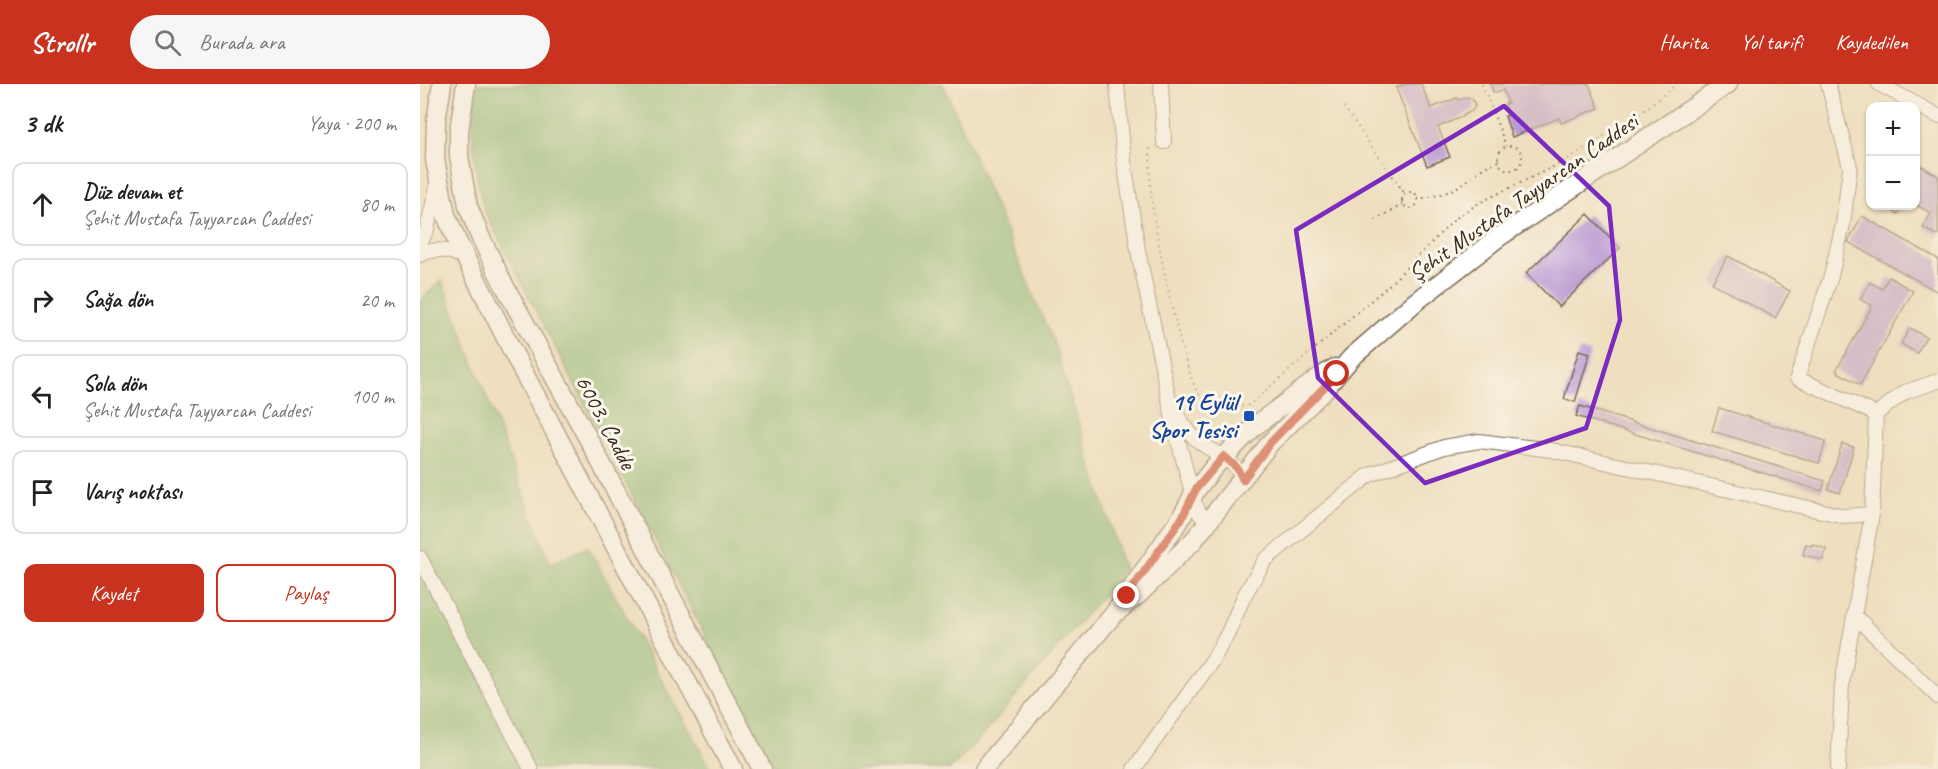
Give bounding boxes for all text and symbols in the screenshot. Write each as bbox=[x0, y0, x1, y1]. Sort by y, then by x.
search box bbox=[130, 15, 550, 69]
text: Strollr bbox=[30, 25, 94, 60]
icon: search bbox=[151, 26, 184, 59]
text: Burada ara bbox=[199, 28, 285, 56]
text: Harita bbox=[1659, 29, 1708, 55]
text: Yol tarifi bbox=[1741, 29, 1802, 55]
text: Kaydedilen bbox=[1835, 29, 1908, 55]
map controls bbox=[1866, 102, 1920, 210]
button: + bbox=[1866, 102, 1920, 156]
street label: Şehit Mustafa Tayyarcan Caddesi bbox=[1402, 105, 1646, 288]
text: 3 dk bbox=[24, 107, 62, 140]
text: Yaya · 200 m bbox=[308, 111, 396, 136]
button: − bbox=[1866, 156, 1920, 210]
text: Düz devam et bbox=[83, 178, 181, 206]
icon: ahead bbox=[26, 188, 59, 221]
text: 80 m bbox=[360, 192, 394, 217]
text: Şehit Mustafa Tayyarcan Caddesi bbox=[83, 206, 311, 231]
icon: right bbox=[26, 284, 59, 317]
text: Sağa dön bbox=[83, 286, 153, 314]
text: 20 m bbox=[360, 288, 394, 313]
route start bbox=[1323, 360, 1349, 386]
text: Sola dön bbox=[83, 370, 147, 398]
street label: 6003. Cadde bbox=[569, 370, 644, 476]
icon: left bbox=[26, 380, 59, 413]
text: 100 m bbox=[351, 384, 394, 409]
place label: 19 Eylül Spor Tesisi bbox=[1149, 387, 1242, 445]
text: Şehit Mustafa Tayyarcan Caddesi bbox=[83, 398, 311, 423]
marker: 19 Eylül Spor Tesisi bbox=[1242, 409, 1256, 423]
icon: arrive bbox=[26, 476, 59, 509]
text: Varış noktası bbox=[83, 478, 182, 506]
button: Kaydet bbox=[24, 564, 204, 622]
button: Paylaş bbox=[216, 564, 396, 622]
route end bbox=[1113, 582, 1139, 608]

